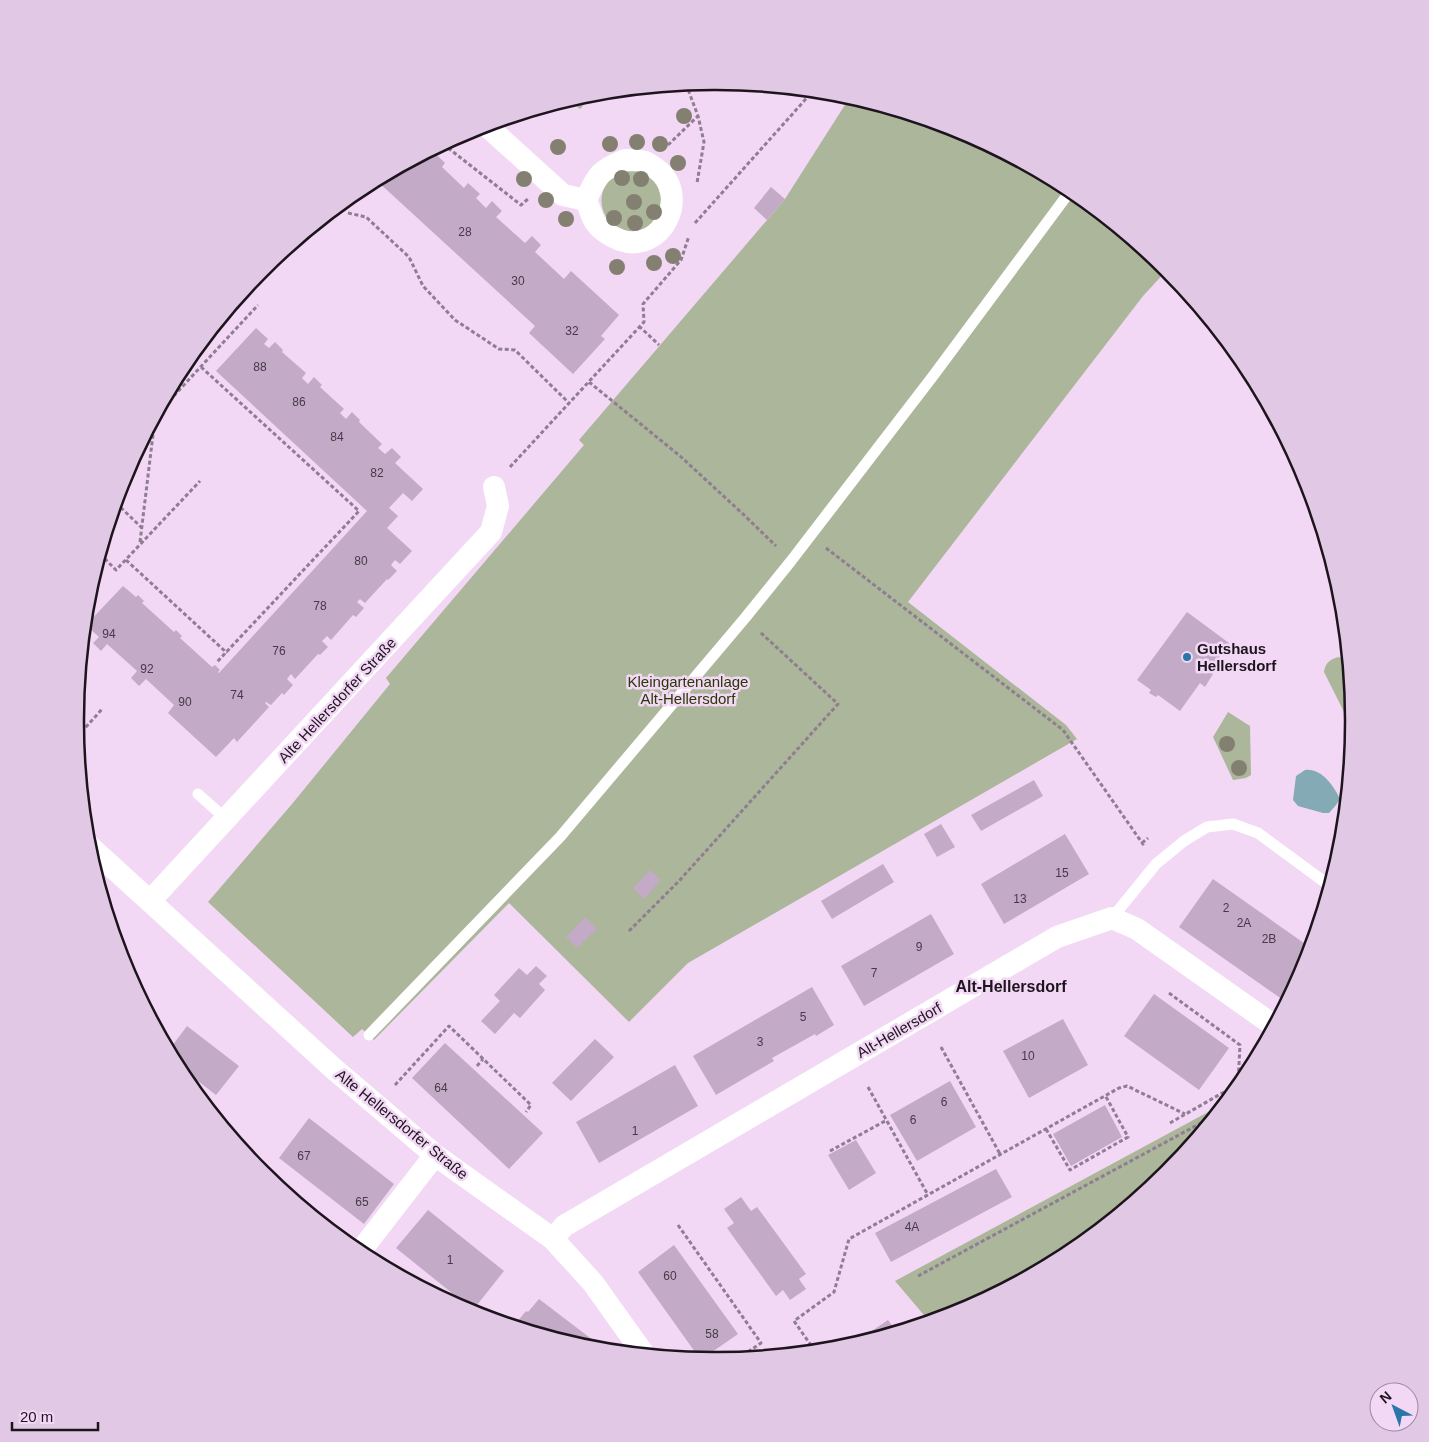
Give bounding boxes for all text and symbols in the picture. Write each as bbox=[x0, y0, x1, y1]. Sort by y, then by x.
house number: 28 bbox=[458, 225, 472, 239]
house number: 30 bbox=[511, 274, 525, 288]
house number: 32 bbox=[565, 324, 579, 338]
house number: 88 bbox=[253, 360, 267, 374]
house number: 86 bbox=[292, 395, 306, 409]
house number: 84 bbox=[330, 430, 344, 444]
house number: 82 bbox=[370, 466, 384, 480]
house number: 80 bbox=[354, 554, 368, 568]
house number: 78 bbox=[313, 599, 327, 613]
house number: 94 bbox=[102, 627, 116, 641]
street label: Alte Hellersdorfer Straße bbox=[274, 634, 400, 766]
place label: Gutshaus Hellersdorf bbox=[1197, 640, 1277, 674]
house number: 76 bbox=[272, 644, 286, 658]
marker: Gutshaus Hellersdorf bbox=[1181, 651, 1193, 663]
house number: 92 bbox=[140, 662, 154, 676]
park label: Kleingartenanlage Alt-Hellersdorf bbox=[628, 673, 748, 707]
house number: 74 bbox=[230, 688, 244, 702]
house number: 90 bbox=[178, 695, 192, 709]
house number: 15 bbox=[1055, 866, 1069, 880]
house number: 13 bbox=[1013, 892, 1027, 906]
house number: 2 bbox=[1223, 901, 1230, 915]
house number: 2A bbox=[1237, 916, 1251, 930]
house number: 2B bbox=[1262, 932, 1276, 946]
house number: 9 bbox=[916, 940, 923, 954]
house number: 7 bbox=[871, 966, 878, 980]
district label: Alt-Hellersdorf bbox=[955, 978, 1067, 995]
street label: Alt-Hellersdorf bbox=[854, 998, 945, 1061]
house number: 5 bbox=[800, 1010, 807, 1024]
house number: 3 bbox=[757, 1035, 764, 1049]
house number: 10 bbox=[1021, 1049, 1035, 1063]
street label: Alte Hellersdorfer Straße bbox=[333, 1065, 471, 1183]
house number: 64 bbox=[434, 1081, 448, 1095]
house number: 6 bbox=[941, 1095, 948, 1109]
house number: 6 bbox=[910, 1113, 917, 1127]
house number: 1 bbox=[632, 1124, 639, 1138]
house number: 67 bbox=[297, 1149, 311, 1163]
house number: 65 bbox=[355, 1195, 369, 1209]
house number: 4A bbox=[905, 1220, 919, 1234]
house number: 1 bbox=[447, 1253, 454, 1267]
house number: 60 bbox=[663, 1269, 677, 1283]
house number: 58 bbox=[705, 1327, 719, 1341]
north arrow bbox=[1369, 1382, 1419, 1432]
text: N bbox=[1376, 1388, 1395, 1407]
scale bar bbox=[12, 1400, 99, 1432]
text: 20 m bbox=[20, 1408, 53, 1425]

